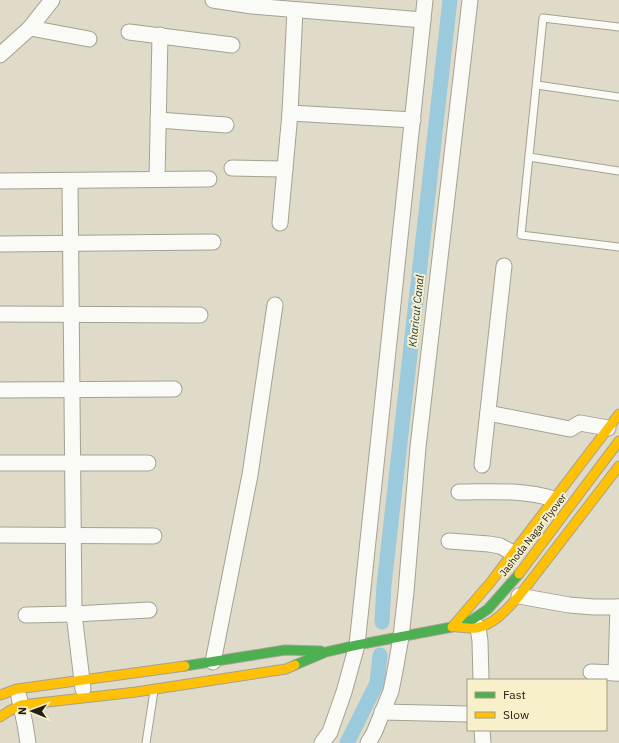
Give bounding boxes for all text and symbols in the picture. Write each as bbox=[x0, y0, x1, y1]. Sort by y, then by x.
water label: Kharicut Canal bbox=[405, 274, 427, 348]
street label: Jashoda Nagar Flyover bbox=[497, 491, 570, 579]
legend bbox=[467, 679, 607, 731]
text: Fast bbox=[503, 687, 526, 702]
north arrow bbox=[12, 691, 52, 731]
text: N bbox=[15, 707, 29, 715]
text: Slow bbox=[503, 707, 529, 722]

